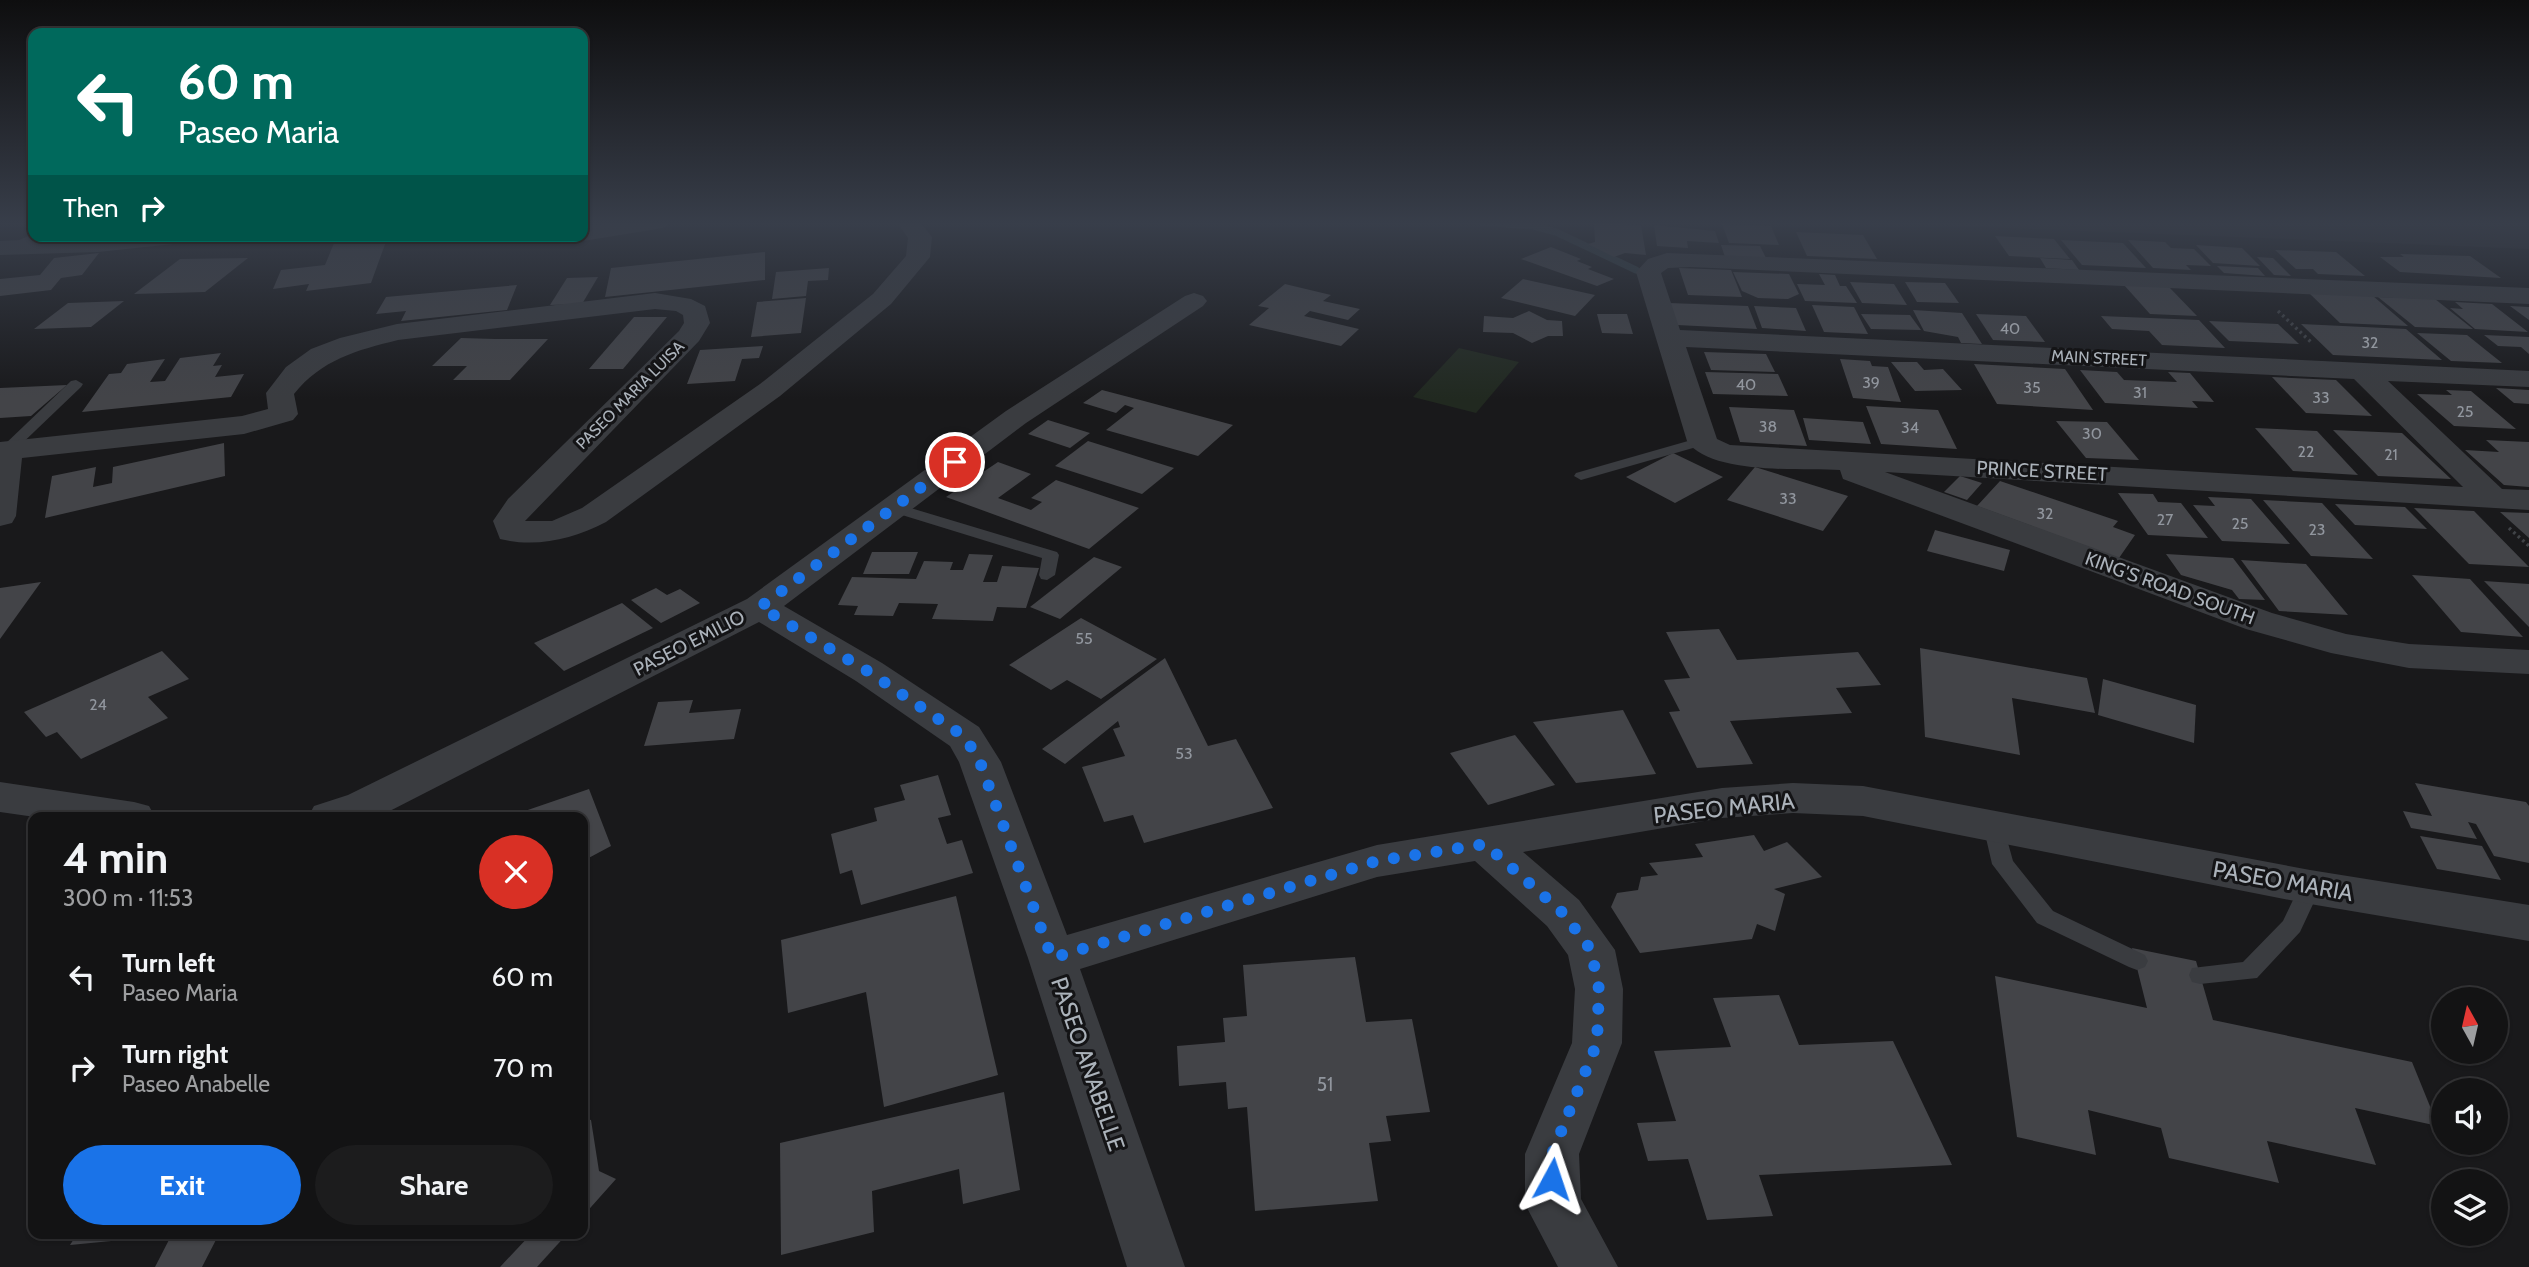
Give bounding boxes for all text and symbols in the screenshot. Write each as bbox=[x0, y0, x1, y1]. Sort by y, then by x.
text: 60 m bbox=[178, 52, 294, 111]
icon: left bbox=[63, 56, 154, 147]
text: Paseo Maria bbox=[178, 112, 339, 151]
icon: right bbox=[133, 189, 171, 227]
text: Then bbox=[63, 192, 119, 224]
house number: 40 bbox=[2000, 319, 2020, 338]
house number: 32 bbox=[2361, 333, 2379, 352]
street label: PASEO MARIA LUISA bbox=[572, 337, 688, 453]
street label: MAIN STREET bbox=[2051, 346, 2148, 370]
house number: 39 bbox=[1862, 373, 1880, 392]
house number: 40 bbox=[1736, 375, 1756, 394]
house number: 35 bbox=[2023, 378, 2041, 397]
house number: 31 bbox=[2133, 383, 2147, 402]
house number: 33 bbox=[2312, 388, 2330, 407]
house number: 25 bbox=[2456, 402, 2474, 421]
house number: 38 bbox=[1759, 417, 1777, 436]
house number: 34 bbox=[1901, 418, 1919, 437]
house number: 30 bbox=[2082, 424, 2102, 443]
pin bbox=[925, 432, 985, 492]
house number: 22 bbox=[2298, 442, 2314, 461]
icon: arrive bbox=[936, 443, 974, 481]
house number: 21 bbox=[2384, 445, 2398, 464]
street label: PRINCE STREET bbox=[1976, 456, 2108, 486]
house number: 33 bbox=[1779, 489, 1797, 508]
house number: 32 bbox=[2036, 504, 2054, 523]
house number: 27 bbox=[2157, 510, 2173, 529]
house number: 25 bbox=[2231, 514, 2249, 533]
house number: 23 bbox=[2308, 520, 2326, 539]
street label: KING'S ROAD SOUTH bbox=[2082, 547, 2258, 629]
street label: PASEO EMILIO bbox=[629, 605, 749, 681]
house number: 55 bbox=[1075, 629, 1093, 648]
house number: 24 bbox=[89, 695, 107, 714]
house number: 53 bbox=[1175, 744, 1193, 763]
street label: PASEO MARIA bbox=[1652, 787, 1796, 829]
text: 4 min bbox=[63, 832, 168, 884]
button: close bbox=[479, 835, 553, 909]
street label: PASEO MARIA bbox=[2211, 855, 2355, 907]
text: 300 m · 11:53 bbox=[63, 884, 193, 912]
text: Turn left bbox=[122, 947, 215, 979]
icon: left bbox=[63, 958, 101, 996]
text: 60 m bbox=[491, 961, 553, 993]
street label: PASEO ANABELLE bbox=[1045, 973, 1131, 1155]
text: Paseo Maria bbox=[122, 979, 238, 1007]
north arrow bbox=[2431, 987, 2508, 1064]
map controls bbox=[2431, 987, 2508, 1246]
text: Turn right bbox=[122, 1038, 228, 1070]
icon: right bbox=[63, 1049, 101, 1087]
text: 70 m bbox=[493, 1052, 553, 1084]
text: Paseo Anabelle bbox=[122, 1070, 270, 1098]
house number: 51 bbox=[1317, 1073, 1333, 1096]
button: sound bbox=[2431, 1078, 2508, 1155]
position arrow bbox=[1515, 1142, 1589, 1216]
button: Exit bbox=[63, 1145, 301, 1225]
button: Share bbox=[315, 1145, 553, 1225]
button: layers bbox=[2431, 1169, 2508, 1246]

